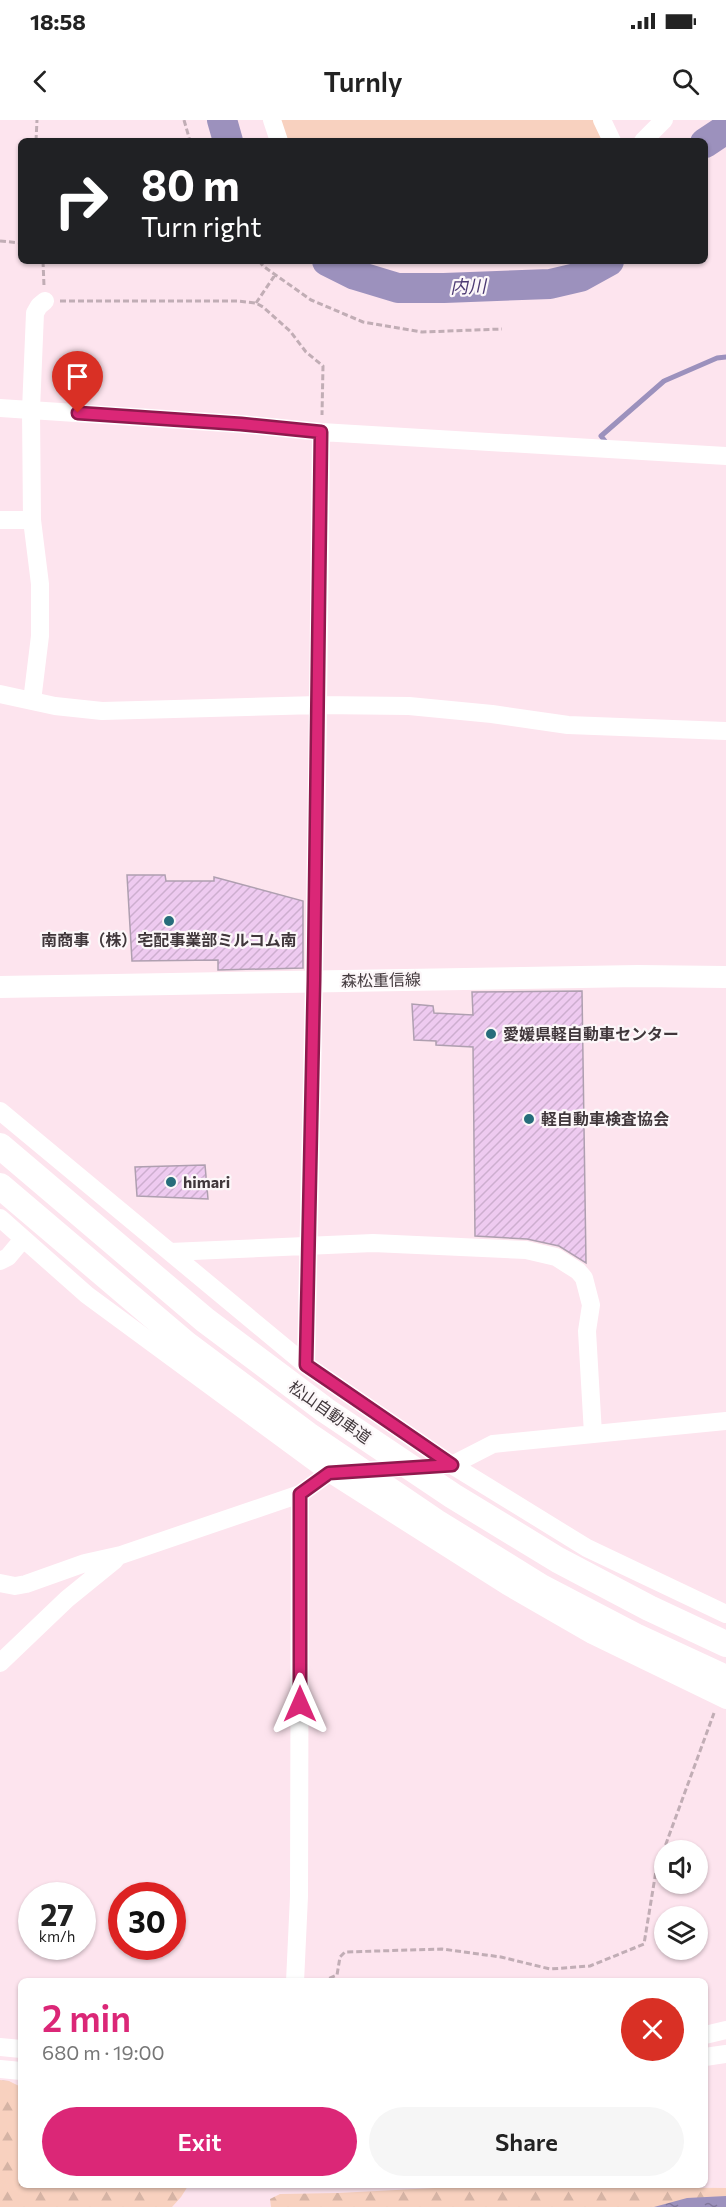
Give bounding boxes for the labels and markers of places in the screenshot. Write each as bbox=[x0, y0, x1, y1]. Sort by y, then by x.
pin bbox=[52, 351, 103, 413]
marker: 南商事（株）宅配事業部ミルコム南 bbox=[162, 914, 176, 928]
place label: 南商事（株）宅配事業部ミルコム南 bbox=[41, 930, 297, 949]
place label: 愛媛県軽自動車センター bbox=[503, 1024, 679, 1043]
marker: 愛媛県軽自動車センター bbox=[484, 1027, 498, 1041]
place label: 軽自動車検査協会 bbox=[541, 1109, 669, 1128]
marker: 軽自動車検査協会 bbox=[522, 1112, 536, 1126]
place label: himari bbox=[183, 1172, 230, 1191]
marker: himari bbox=[164, 1175, 178, 1189]

